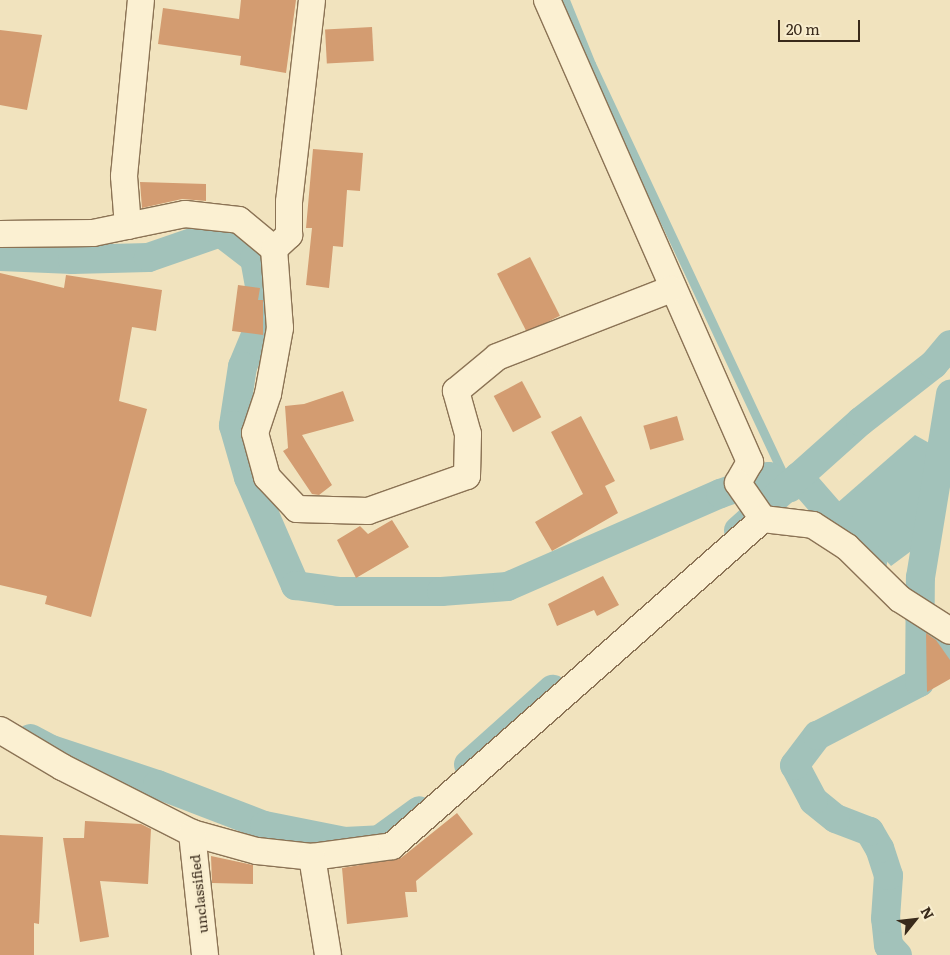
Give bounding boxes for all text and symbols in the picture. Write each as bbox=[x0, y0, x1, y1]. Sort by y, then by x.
scale bar bbox=[780, 10, 862, 42]
text: 20 m bbox=[786, 17, 820, 40]
street label: unclassified bbox=[186, 854, 210, 934]
north arrow bbox=[890, 895, 940, 945]
text: N bbox=[917, 903, 940, 923]

